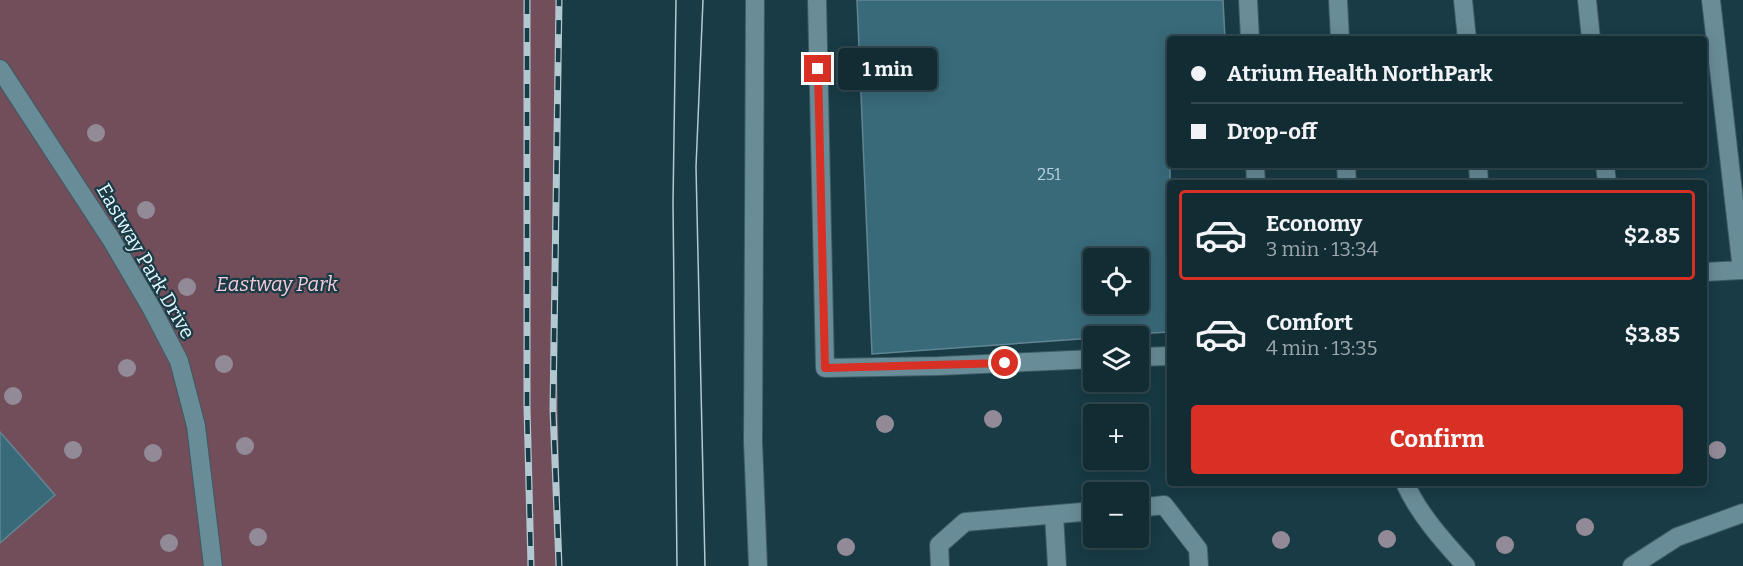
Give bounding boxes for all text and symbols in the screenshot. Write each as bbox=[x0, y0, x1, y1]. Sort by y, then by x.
callout: 1 min bbox=[839, 48, 938, 90]
route end bbox=[804, 55, 831, 82]
text: 1 min bbox=[862, 57, 913, 81]
text: Atrium Health NorthPark bbox=[1227, 60, 1492, 87]
text: Drop-off bbox=[1227, 118, 1317, 145]
house number: 251 bbox=[1037, 165, 1061, 184]
street label: Eastway Park Drive bbox=[92, 179, 200, 343]
icon: car bbox=[1194, 208, 1248, 262]
text: Economy bbox=[1266, 210, 1362, 237]
text: $2.85 bbox=[1624, 222, 1680, 249]
text: 3 min · 13:34 bbox=[1266, 237, 1378, 261]
map controls bbox=[1083, 248, 1149, 548]
button: locate bbox=[1083, 248, 1149, 314]
park label: Eastway Park bbox=[216, 272, 338, 296]
icon: car bbox=[1194, 307, 1248, 361]
text: Comfort bbox=[1266, 309, 1353, 336]
text: $3.85 bbox=[1624, 321, 1680, 348]
button: layers bbox=[1083, 326, 1149, 392]
text: 4 min · 13:35 bbox=[1266, 336, 1377, 360]
route start bbox=[991, 349, 1018, 376]
button: + bbox=[1083, 404, 1149, 470]
button: Confirm bbox=[1191, 405, 1683, 474]
button: − bbox=[1083, 482, 1149, 548]

